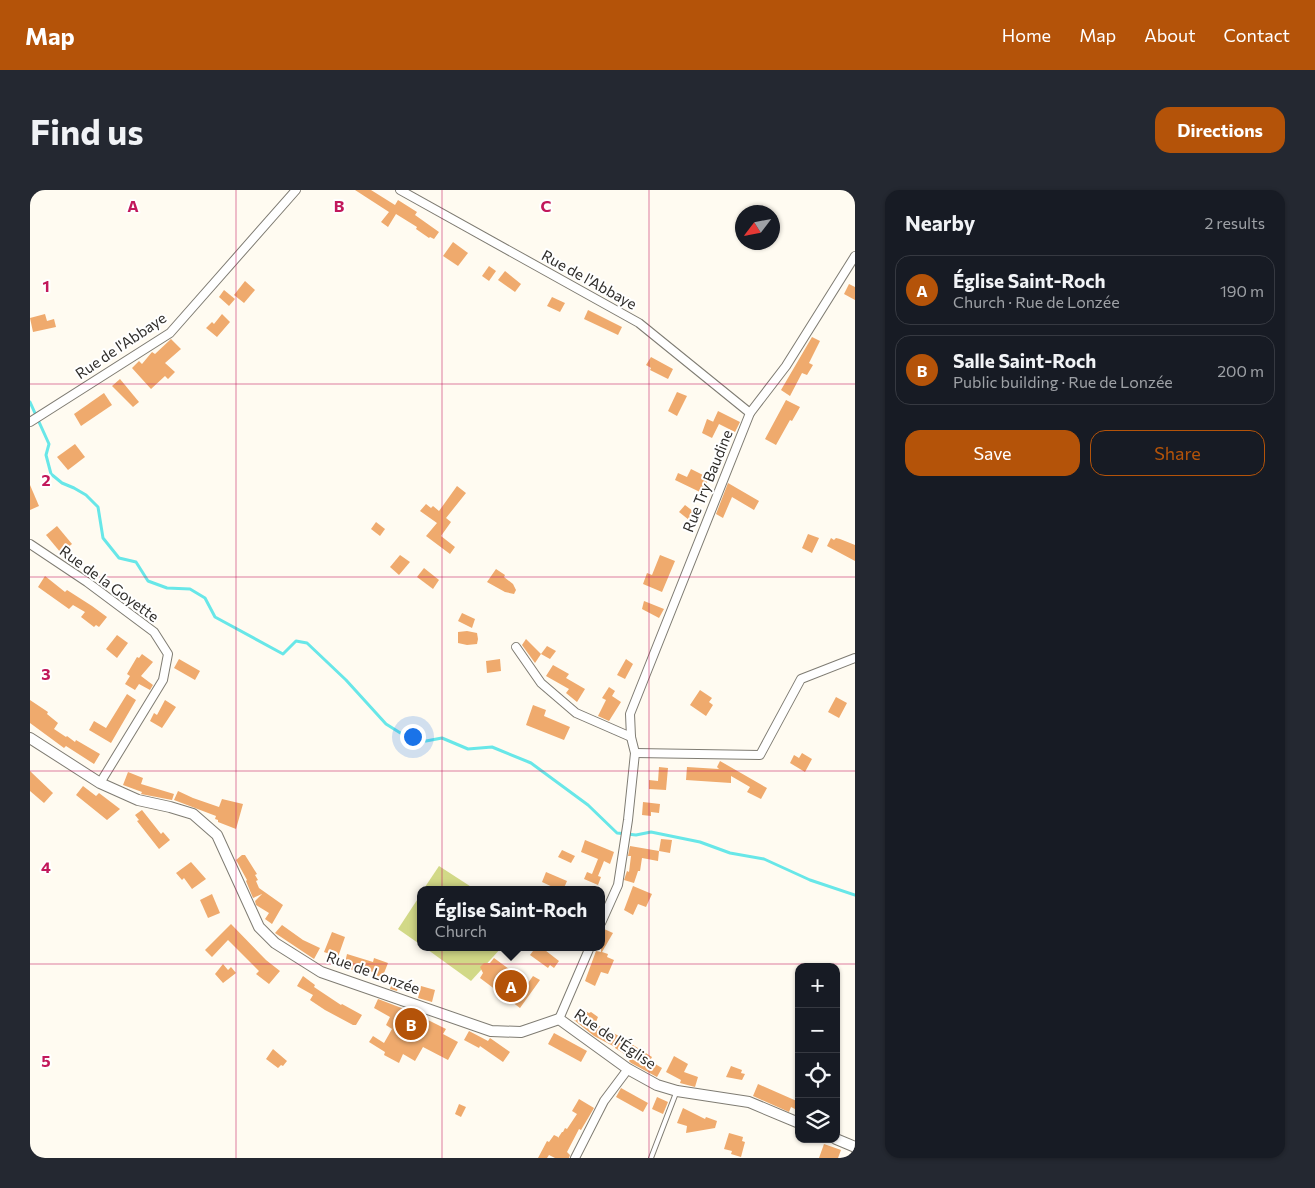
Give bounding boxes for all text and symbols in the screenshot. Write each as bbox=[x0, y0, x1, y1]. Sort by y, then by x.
text: Map bbox=[25, 21, 75, 50]
text: Home bbox=[1002, 24, 1051, 46]
text: Map bbox=[1079, 24, 1116, 46]
text: About bbox=[1144, 24, 1196, 46]
text: Contact bbox=[1224, 24, 1290, 46]
button: Directions bbox=[1155, 107, 1285, 153]
text: Find us bbox=[30, 109, 144, 152]
text: A bbox=[127, 196, 139, 215]
text: B bbox=[334, 196, 345, 215]
text: C bbox=[541, 196, 552, 215]
north arrow bbox=[735, 205, 780, 250]
text: Nearby bbox=[905, 210, 975, 235]
text: 2 results bbox=[1204, 213, 1265, 232]
street label: Rue de l'Abbaye bbox=[539, 246, 640, 313]
text: Église Saint-Roch bbox=[953, 269, 1106, 292]
text: 1 bbox=[42, 276, 50, 295]
text: A bbox=[916, 281, 928, 300]
text: 190 m bbox=[1220, 281, 1264, 300]
text: Church · Rue de Lonzée bbox=[953, 292, 1120, 311]
street label: Rue de l'Abbaye bbox=[72, 308, 169, 382]
text: Salle Saint-Roch bbox=[953, 349, 1096, 372]
text: B bbox=[917, 361, 927, 380]
text: 200 m bbox=[1217, 361, 1264, 380]
text: Public building · Rue de Lonzée bbox=[953, 372, 1173, 391]
street label: Rue Try Baudine bbox=[678, 427, 736, 535]
button: Save bbox=[905, 430, 1080, 476]
button: Share bbox=[1090, 430, 1265, 476]
text: 2 bbox=[41, 470, 51, 489]
street label: Rue de la Goyette bbox=[56, 541, 163, 625]
text: 3 bbox=[41, 664, 51, 683]
your location bbox=[400, 724, 426, 750]
text: 4 bbox=[41, 857, 51, 876]
popup bbox=[417, 886, 605, 951]
text: Église Saint-Roch bbox=[435, 898, 587, 921]
text: Church bbox=[435, 921, 487, 940]
street label: Rue de Lonzée bbox=[324, 947, 423, 997]
map controls bbox=[795, 963, 840, 1143]
button: + bbox=[795, 963, 840, 1008]
pin: A bbox=[495, 967, 527, 1005]
street label: Rue de l'Église bbox=[571, 1003, 661, 1072]
pin: B bbox=[395, 1005, 427, 1043]
button: − bbox=[795, 1008, 840, 1053]
text: 5 bbox=[41, 1051, 51, 1070]
button: locate bbox=[795, 1053, 840, 1098]
button: layers bbox=[795, 1098, 840, 1143]

